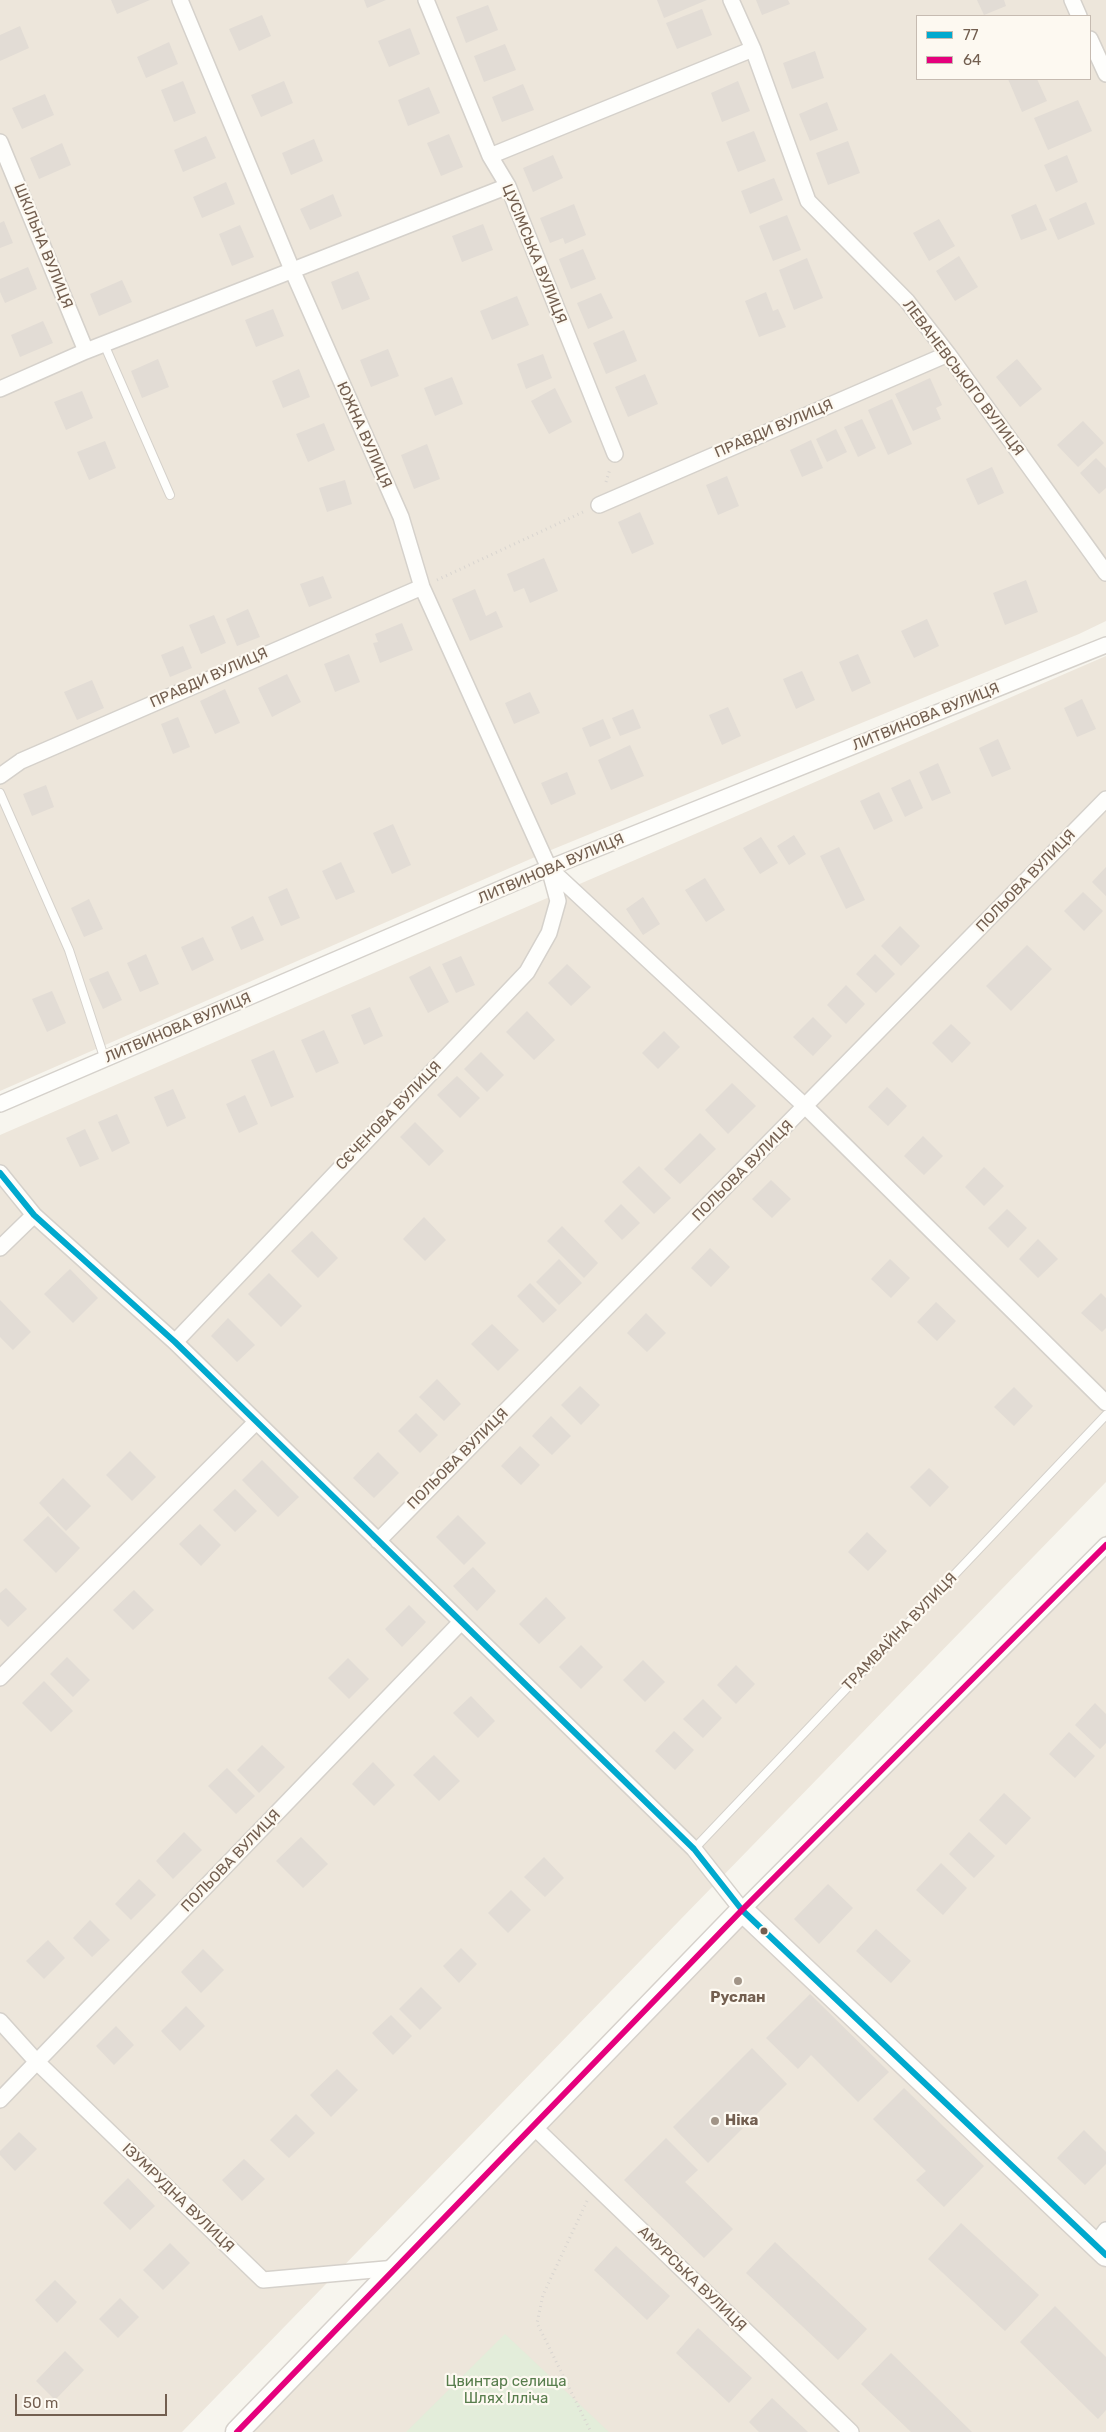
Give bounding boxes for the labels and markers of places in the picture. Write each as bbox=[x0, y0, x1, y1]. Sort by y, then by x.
unlabelled marker bbox=[759, 1926, 769, 1936]
marker: Руслан bbox=[732, 1975, 744, 1987]
place label: Руслан bbox=[710, 1989, 766, 2007]
place label: Ніка bbox=[725, 2112, 758, 2130]
marker: Ніка bbox=[709, 2115, 721, 2127]

